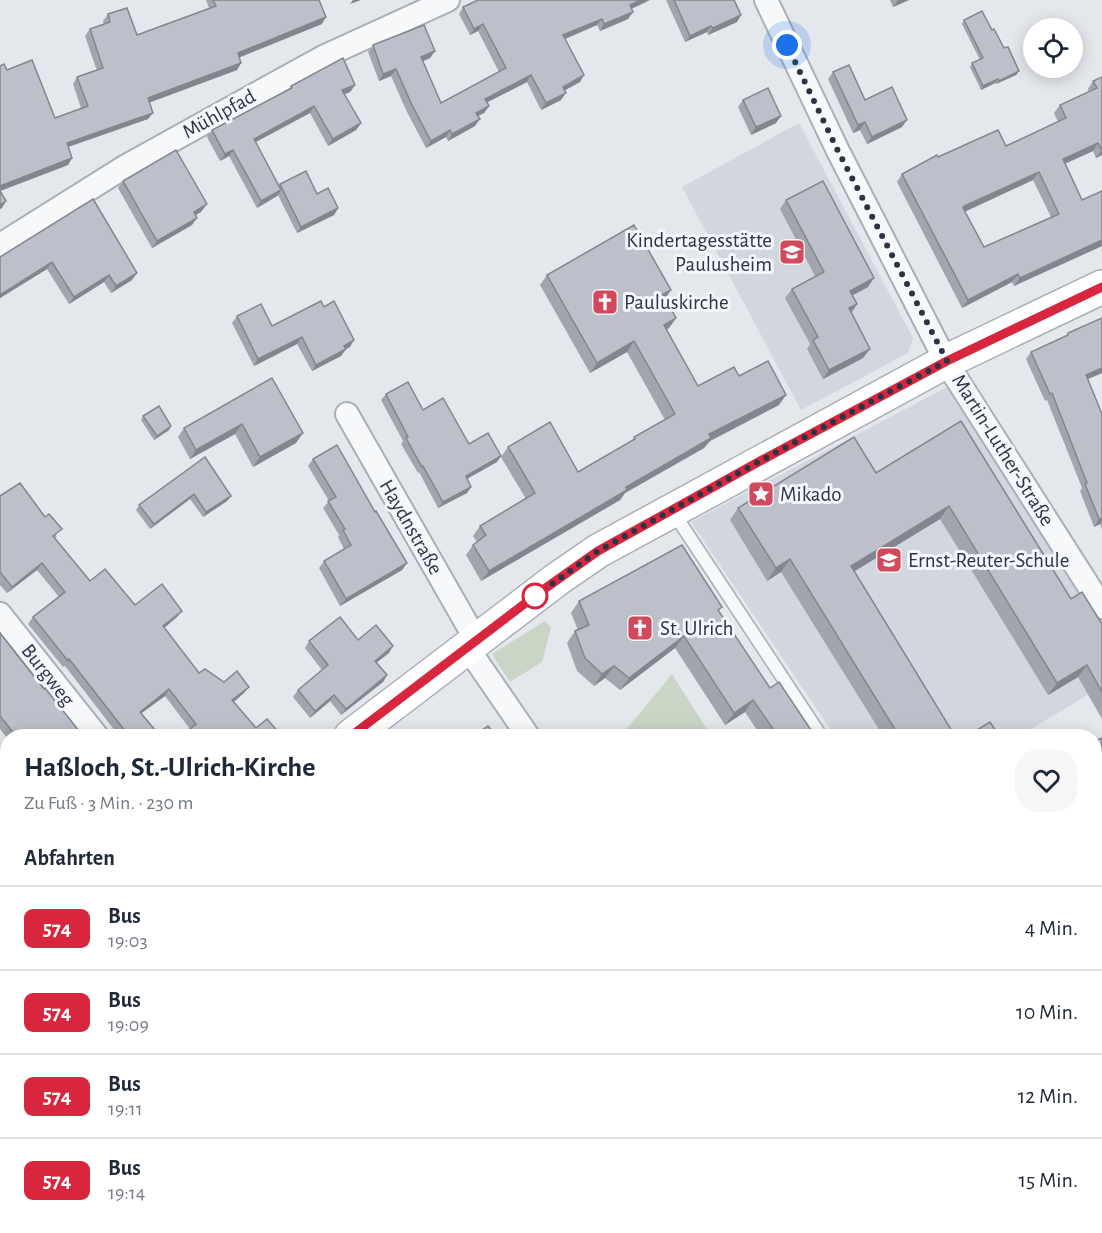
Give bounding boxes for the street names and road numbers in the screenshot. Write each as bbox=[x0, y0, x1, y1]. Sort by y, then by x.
street label: Mühlpfad bbox=[179, 85, 259, 143]
street label: Martin-Luther-Straße bbox=[948, 370, 1058, 530]
street label: Haydnstraße bbox=[375, 476, 447, 578]
street label: Burgweg bbox=[17, 640, 79, 711]

